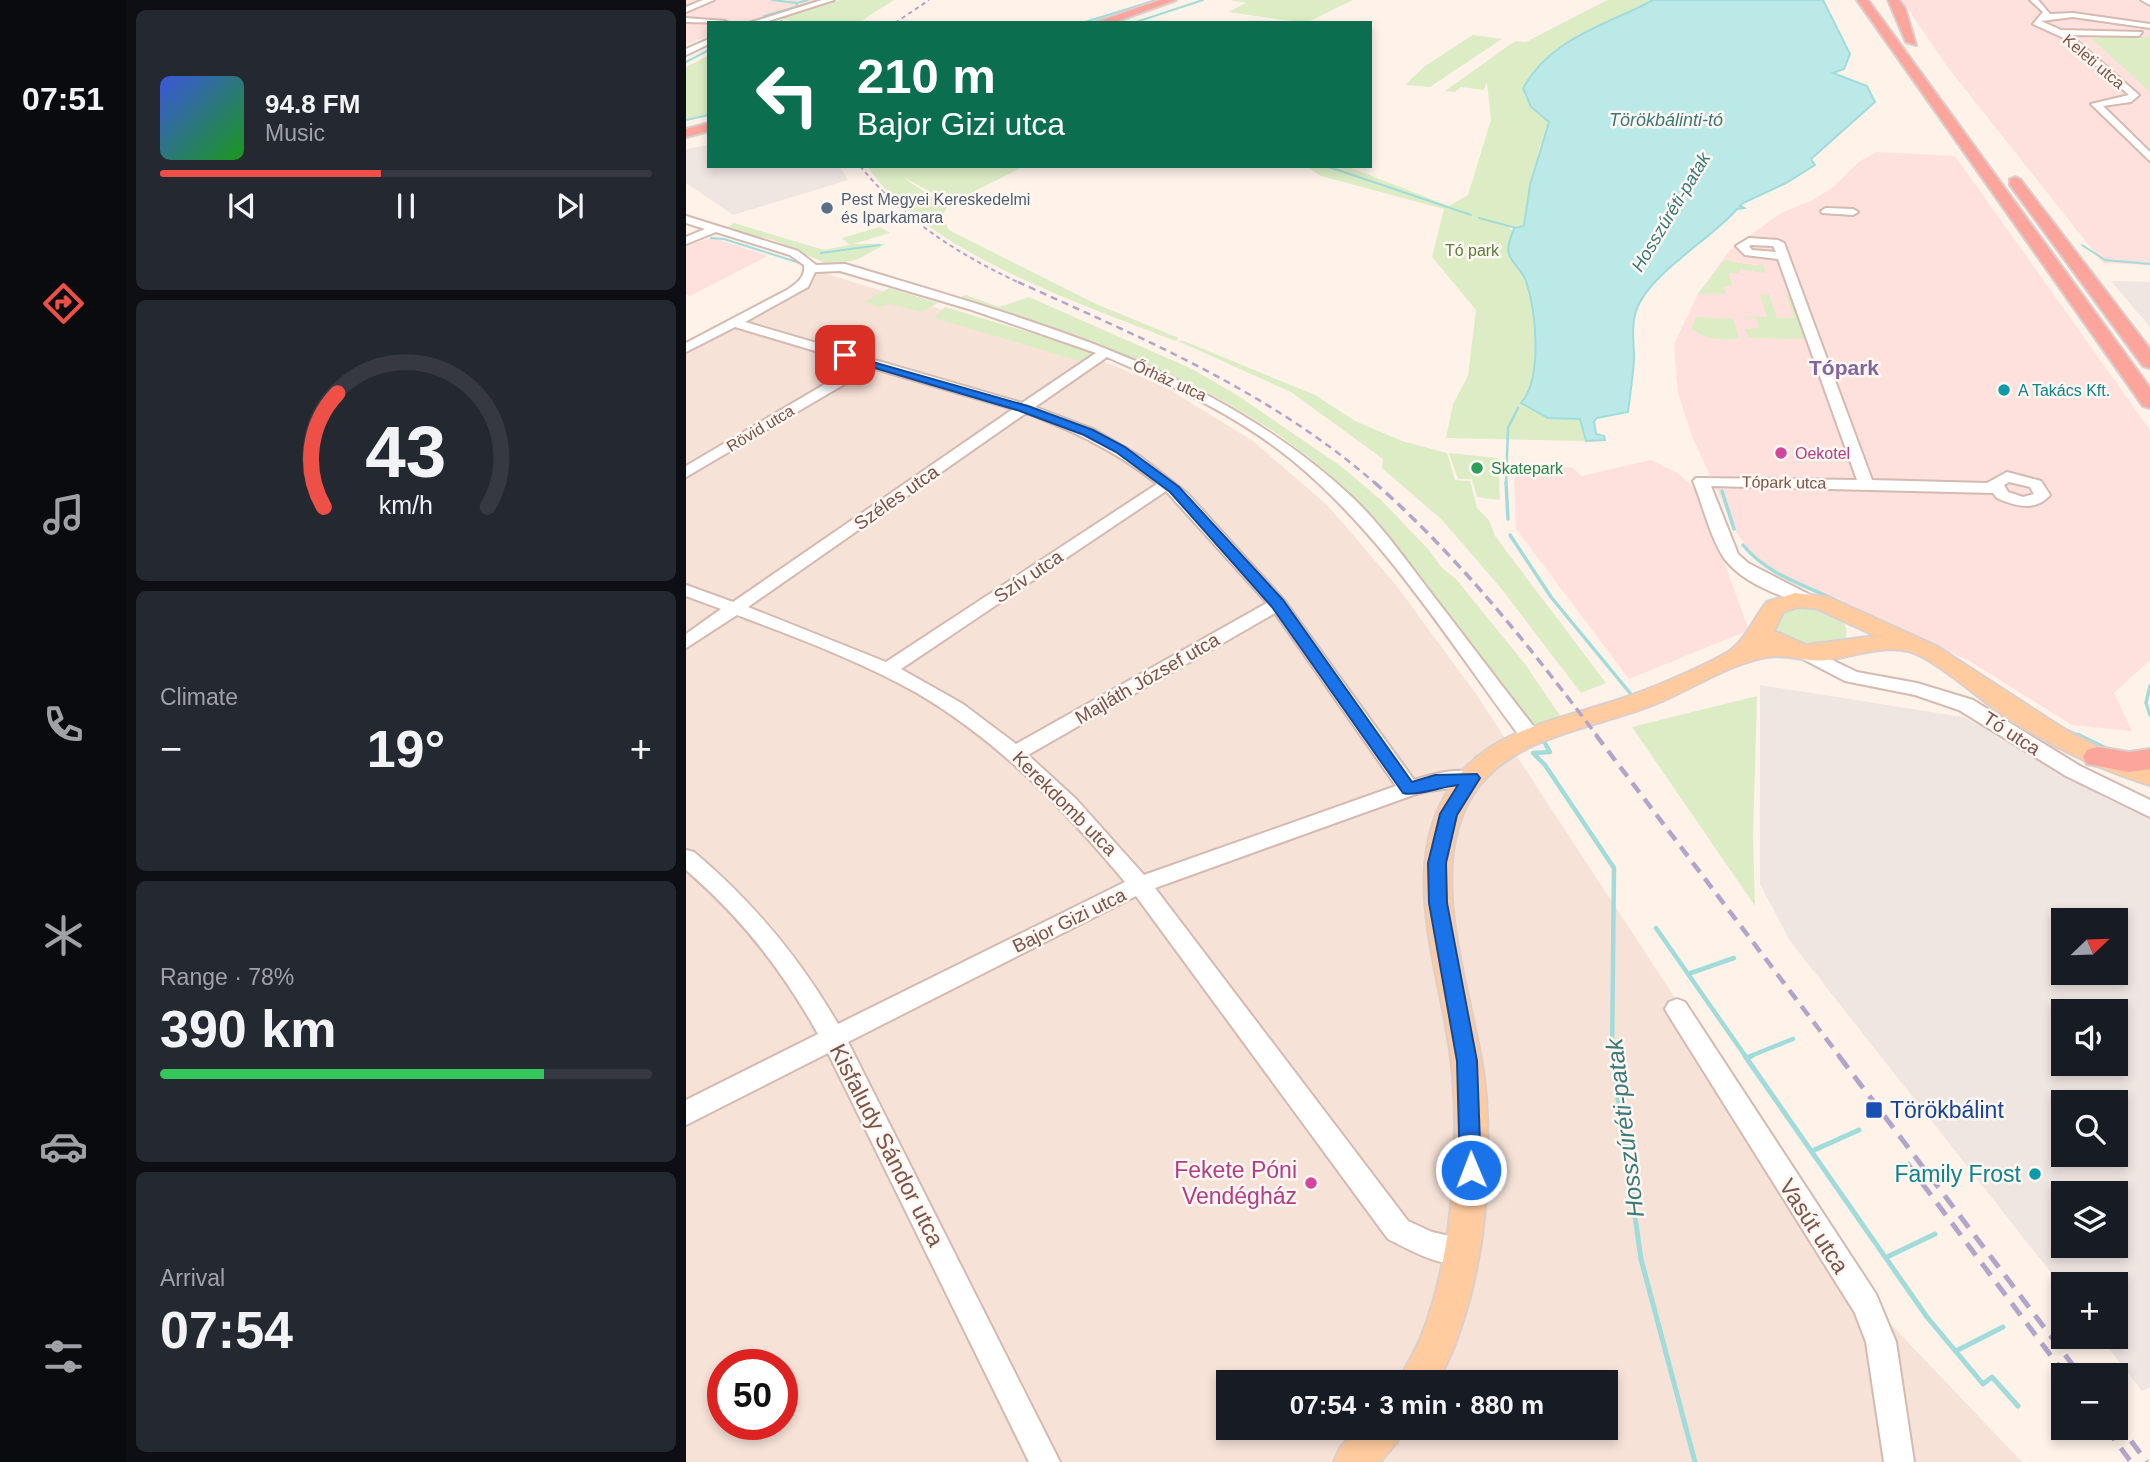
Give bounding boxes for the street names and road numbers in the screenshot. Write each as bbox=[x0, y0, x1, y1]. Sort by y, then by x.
street label: Keleti utca bbox=[2060, 31, 2128, 92]
street label: Őrház utca bbox=[1131, 356, 1209, 404]
street label: Rövid utca bbox=[723, 402, 797, 455]
street label: Széles utca bbox=[850, 460, 943, 534]
street label: Tópark utca bbox=[1742, 473, 1826, 492]
street label: Szív utca bbox=[990, 546, 1067, 607]
street label: Majláth József utca bbox=[1072, 628, 1223, 728]
street label: Tó utca bbox=[1979, 707, 2044, 760]
street label: Kerekdomb utca bbox=[1008, 747, 1121, 860]
street label: Bajor Gizi utca bbox=[1009, 884, 1130, 957]
street label: Kisfaludy Sándor utca bbox=[825, 1039, 949, 1251]
street label: Vasút utca bbox=[1774, 1174, 1854, 1278]

